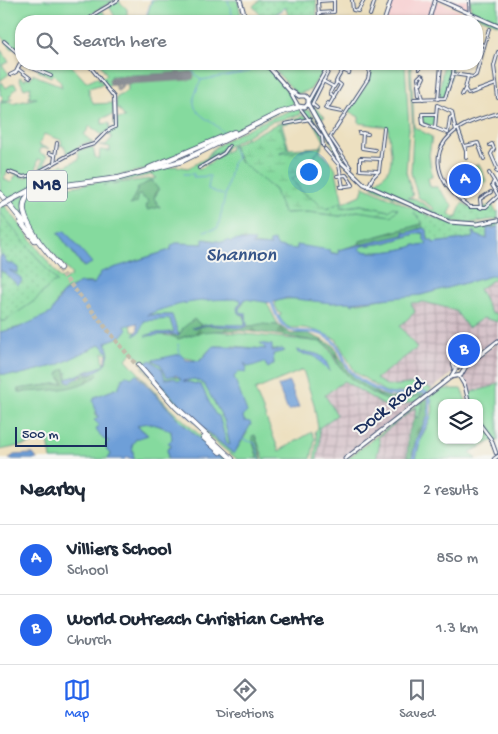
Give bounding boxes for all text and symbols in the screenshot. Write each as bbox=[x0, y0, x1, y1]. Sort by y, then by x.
search box bbox=[15, 15, 483, 70]
icon: search bbox=[33, 29, 61, 57]
text: Search here bbox=[73, 31, 167, 54]
your location bbox=[296, 159, 322, 185]
pin: A bbox=[449, 161, 481, 199]
road number: N18 bbox=[27, 170, 67, 202]
water label: Shannon bbox=[206, 245, 277, 268]
pin: B bbox=[448, 331, 480, 369]
street label: Dock Road bbox=[349, 371, 431, 443]
map controls bbox=[438, 399, 483, 444]
button: layers bbox=[438, 399, 483, 444]
scale bar bbox=[15, 424, 108, 447]
text: 500 m bbox=[22, 427, 59, 444]
text: Nearby bbox=[20, 479, 85, 504]
text: 2 results bbox=[423, 482, 478, 501]
text: Villiers School bbox=[67, 539, 172, 562]
text: A bbox=[31, 550, 41, 569]
text: 850 m bbox=[437, 550, 478, 569]
text: School bbox=[67, 562, 109, 581]
text: World Outreach Christian Centre bbox=[67, 609, 324, 632]
text: B bbox=[32, 620, 40, 639]
text: 1.3 km bbox=[436, 620, 478, 639]
text: Church bbox=[67, 632, 111, 651]
tab: Map bbox=[63, 676, 91, 723]
tab: Directions bbox=[217, 676, 274, 723]
tab: Saved bbox=[399, 676, 435, 723]

